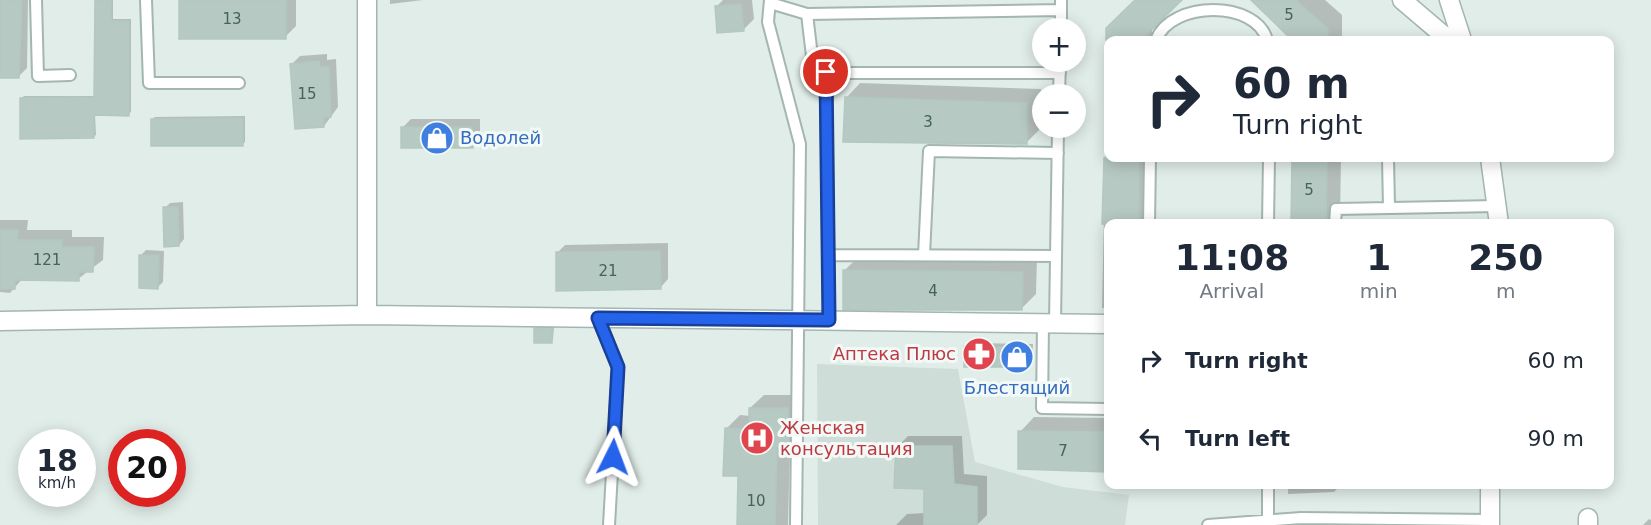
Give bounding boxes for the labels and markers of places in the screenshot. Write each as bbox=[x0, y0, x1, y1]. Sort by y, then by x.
pin bbox=[800, 46, 851, 97]
shop icon: Водолей bbox=[419, 120, 455, 156]
place label: Водолей bbox=[460, 127, 541, 148]
pharmacy icon: Аптека Плюс bbox=[961, 336, 997, 372]
shop icon: Блестящий bbox=[999, 339, 1035, 375]
place label: Аптека Плюс bbox=[833, 343, 956, 364]
place label: Блестящий bbox=[964, 377, 1070, 398]
place label: Женская консультация bbox=[780, 417, 913, 459]
hospital icon: Женская консультация bbox=[739, 420, 775, 456]

